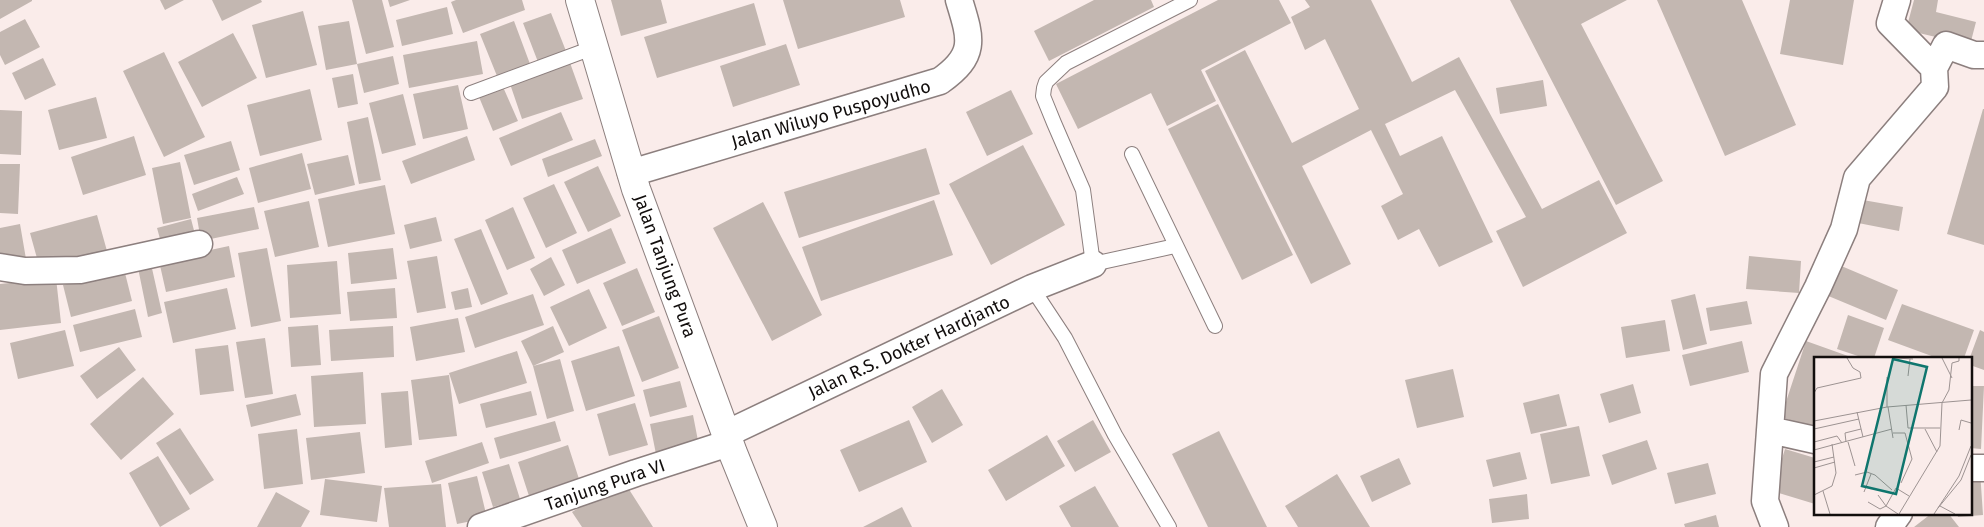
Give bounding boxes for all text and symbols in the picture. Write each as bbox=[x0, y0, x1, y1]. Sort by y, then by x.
street label: Jalan Wiluyo Puspoyudho bbox=[729, 75, 933, 153]
street label: Jalan Tanjung Pura bbox=[629, 191, 701, 341]
street label: Jalan R.S. Dokter Hardjanto bbox=[805, 291, 1013, 403]
inset map bbox=[1814, 357, 1972, 514]
street label: Tanjung Pura VI bbox=[542, 454, 668, 516]

